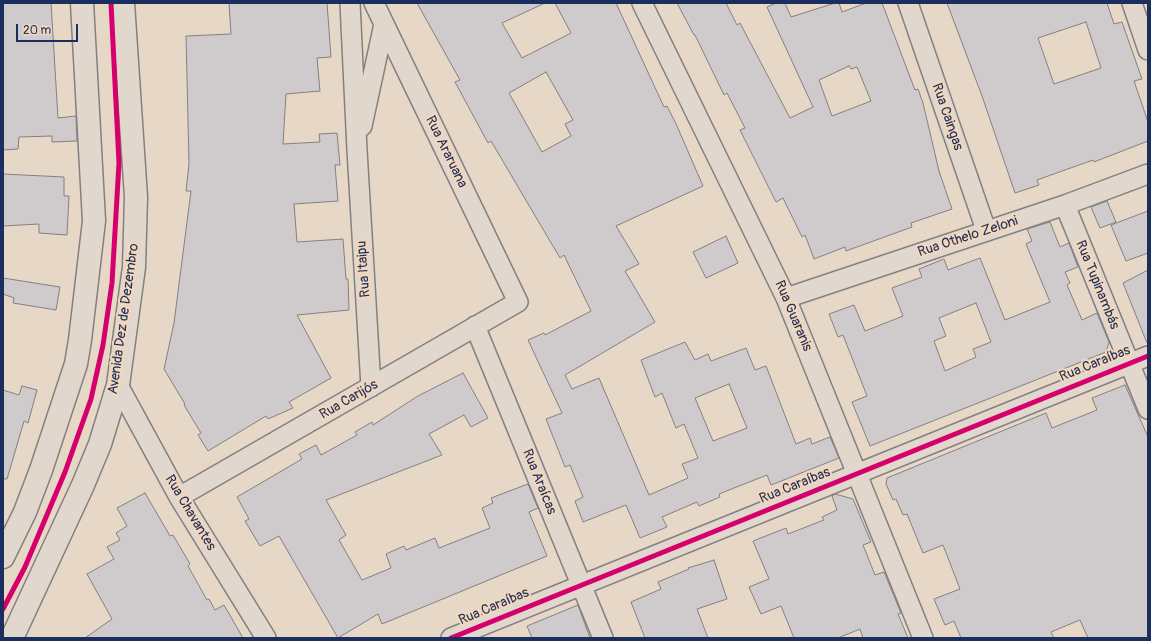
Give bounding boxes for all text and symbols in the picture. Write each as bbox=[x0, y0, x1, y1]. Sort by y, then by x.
scale bar bbox=[18, 16, 80, 42]
text: 20 m bbox=[23, 23, 51, 38]
street label: Rua Caingas bbox=[928, 81, 966, 153]
street label: Rua Araruana bbox=[421, 113, 471, 191]
street label: Rua Othelo Zeloni bbox=[916, 213, 1020, 261]
street label: Rua Tupinambás bbox=[1071, 238, 1123, 332]
street label: Rua Itaipu bbox=[354, 240, 374, 298]
street label: Avenida Dez de Dezembro bbox=[105, 242, 143, 396]
street label: Rua Guaranis bbox=[771, 278, 815, 354]
street label: Rua Caraíbas bbox=[1057, 342, 1133, 386]
street label: Rua Carijós bbox=[317, 377, 381, 423]
street label: Rua Araícas bbox=[518, 447, 560, 517]
street label: Rua Caraíbas bbox=[757, 464, 833, 508]
street label: Rua Chavantes bbox=[161, 472, 219, 554]
street label: Rua Caraíbas bbox=[456, 585, 532, 629]

